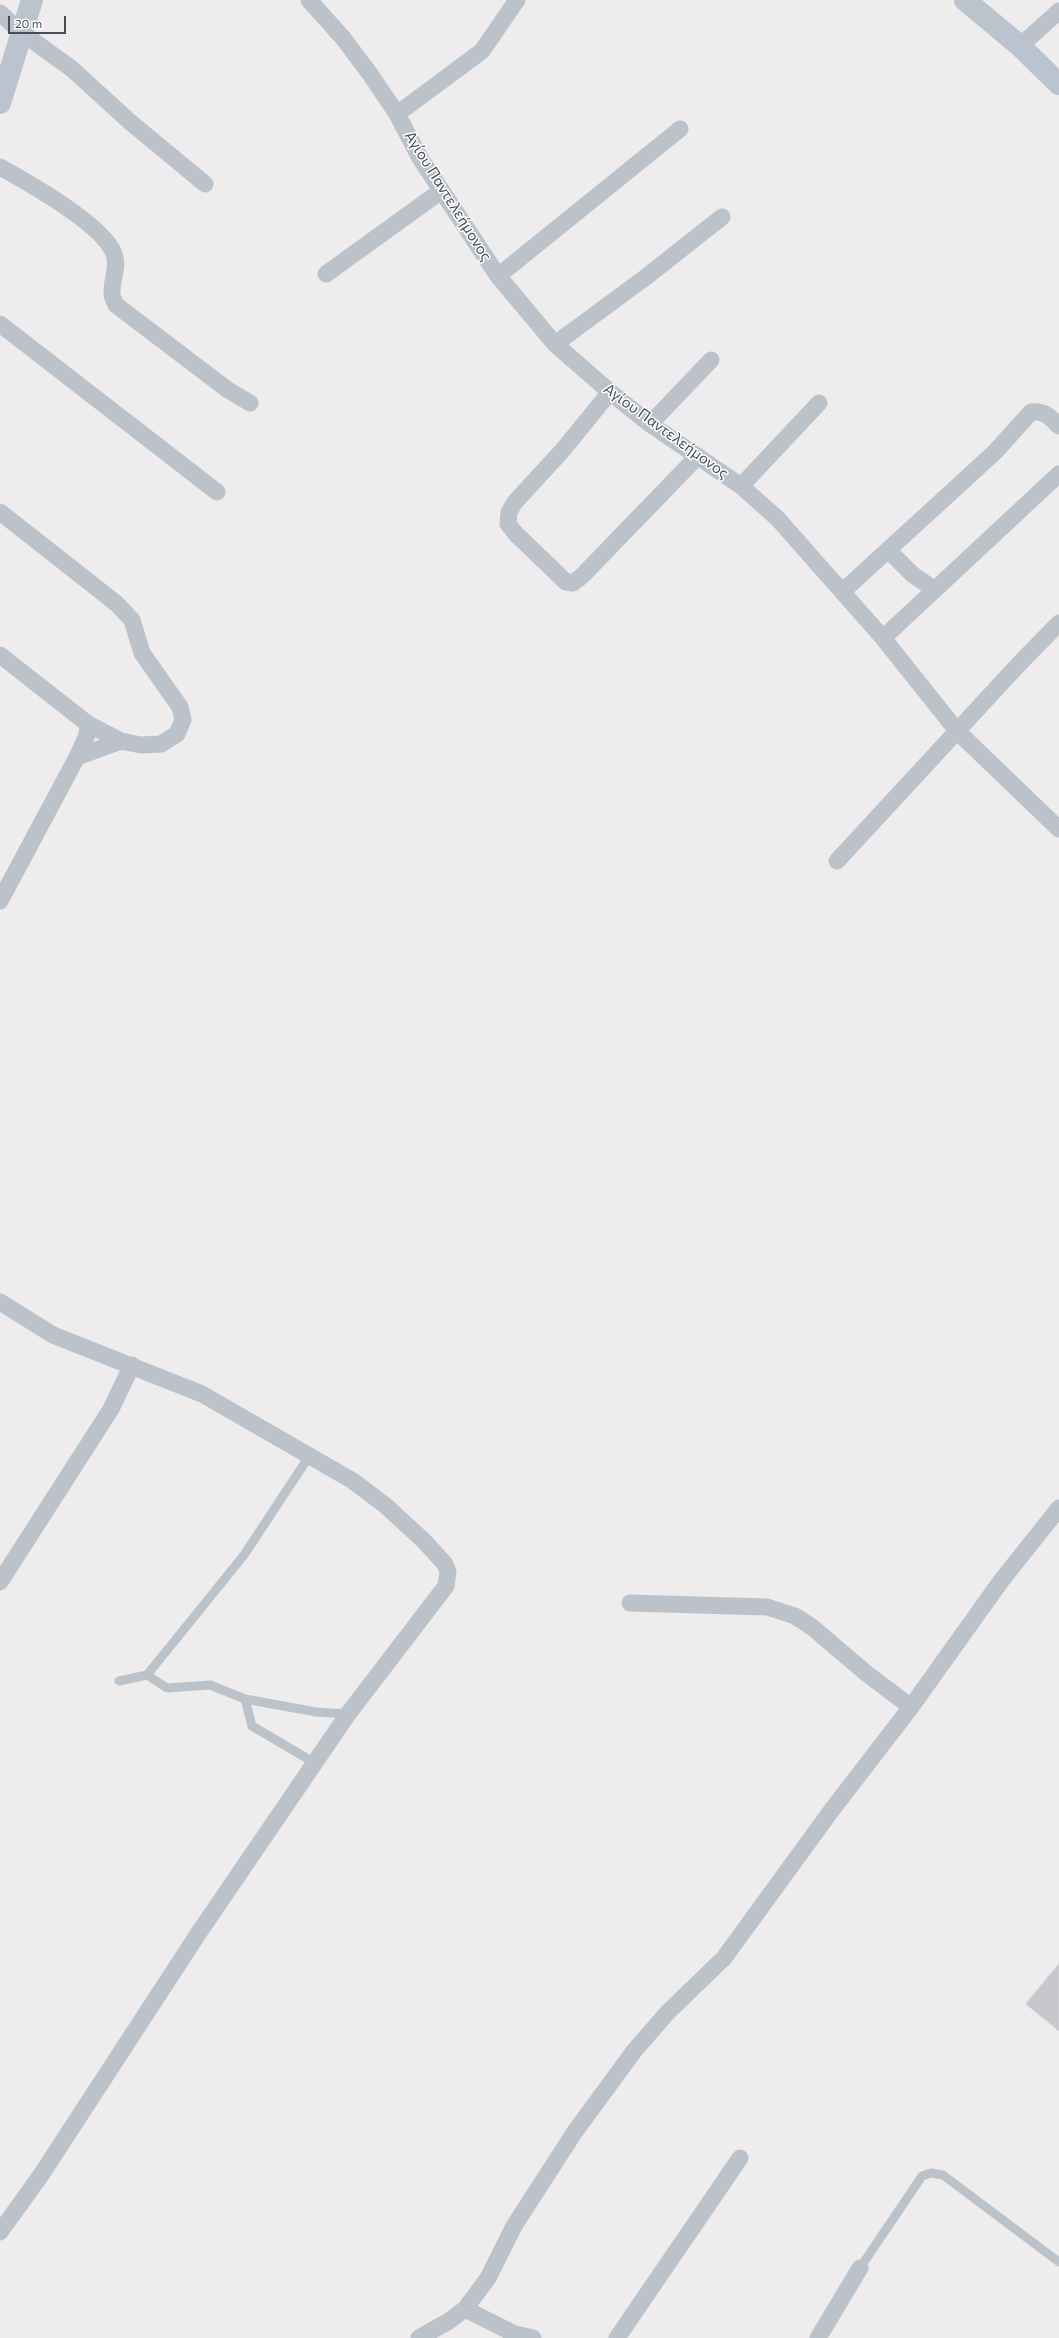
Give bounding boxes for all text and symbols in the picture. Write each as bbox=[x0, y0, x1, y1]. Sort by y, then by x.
scale bar bbox=[10, 8, 68, 34]
text: 20 m bbox=[15, 16, 42, 30]
street label: Αγίου Παντελεήμονος bbox=[401, 128, 495, 264]
street label: Αγίου Παντελεήμονος bbox=[600, 380, 732, 482]

